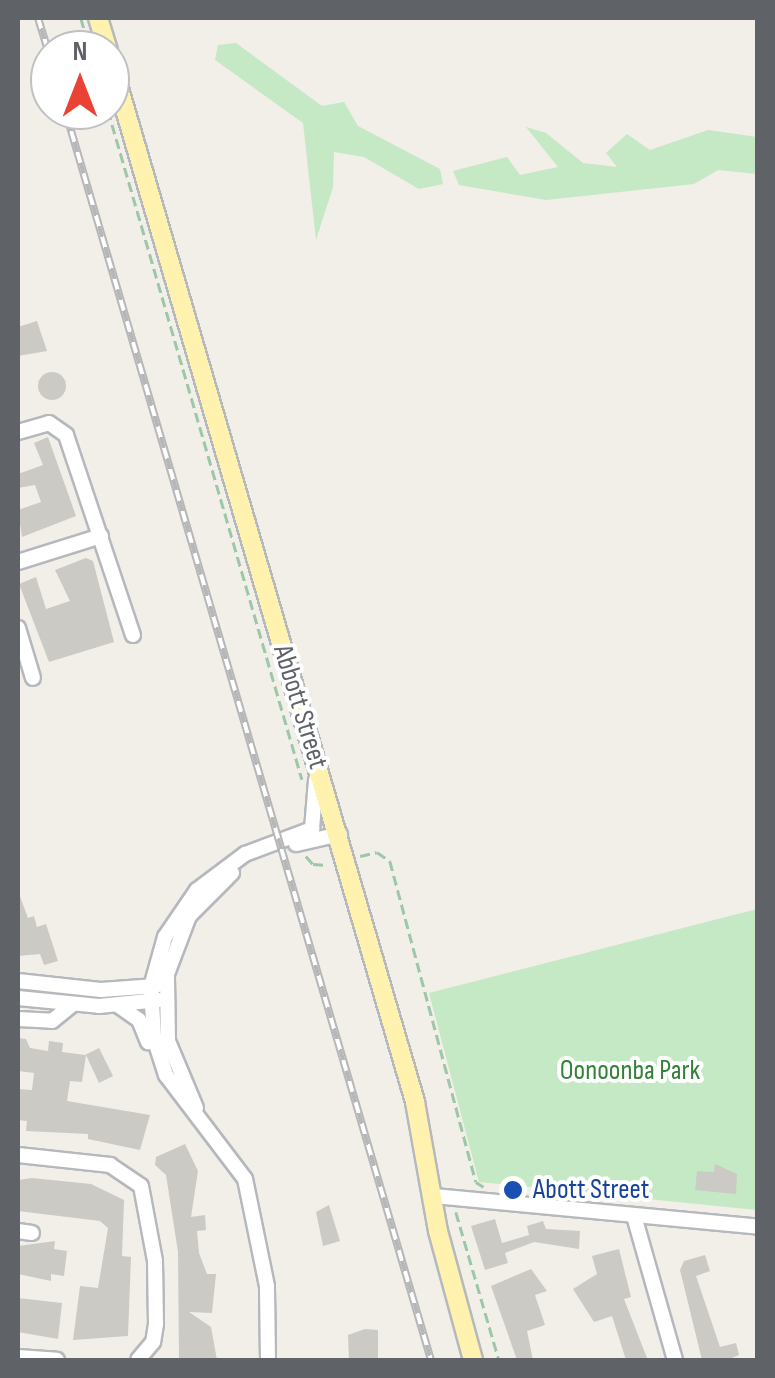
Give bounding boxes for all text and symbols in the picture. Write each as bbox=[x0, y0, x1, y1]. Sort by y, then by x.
north arrow bbox=[30, 30, 130, 130]
text: N bbox=[73, 35, 87, 68]
street label: Abbott Street bbox=[265, 641, 335, 773]
park label: Oonoonba Park bbox=[560, 1054, 700, 1088]
place label: Abott Street bbox=[533, 1173, 649, 1207]
marker: Abott Street bbox=[502, 1179, 524, 1201]

